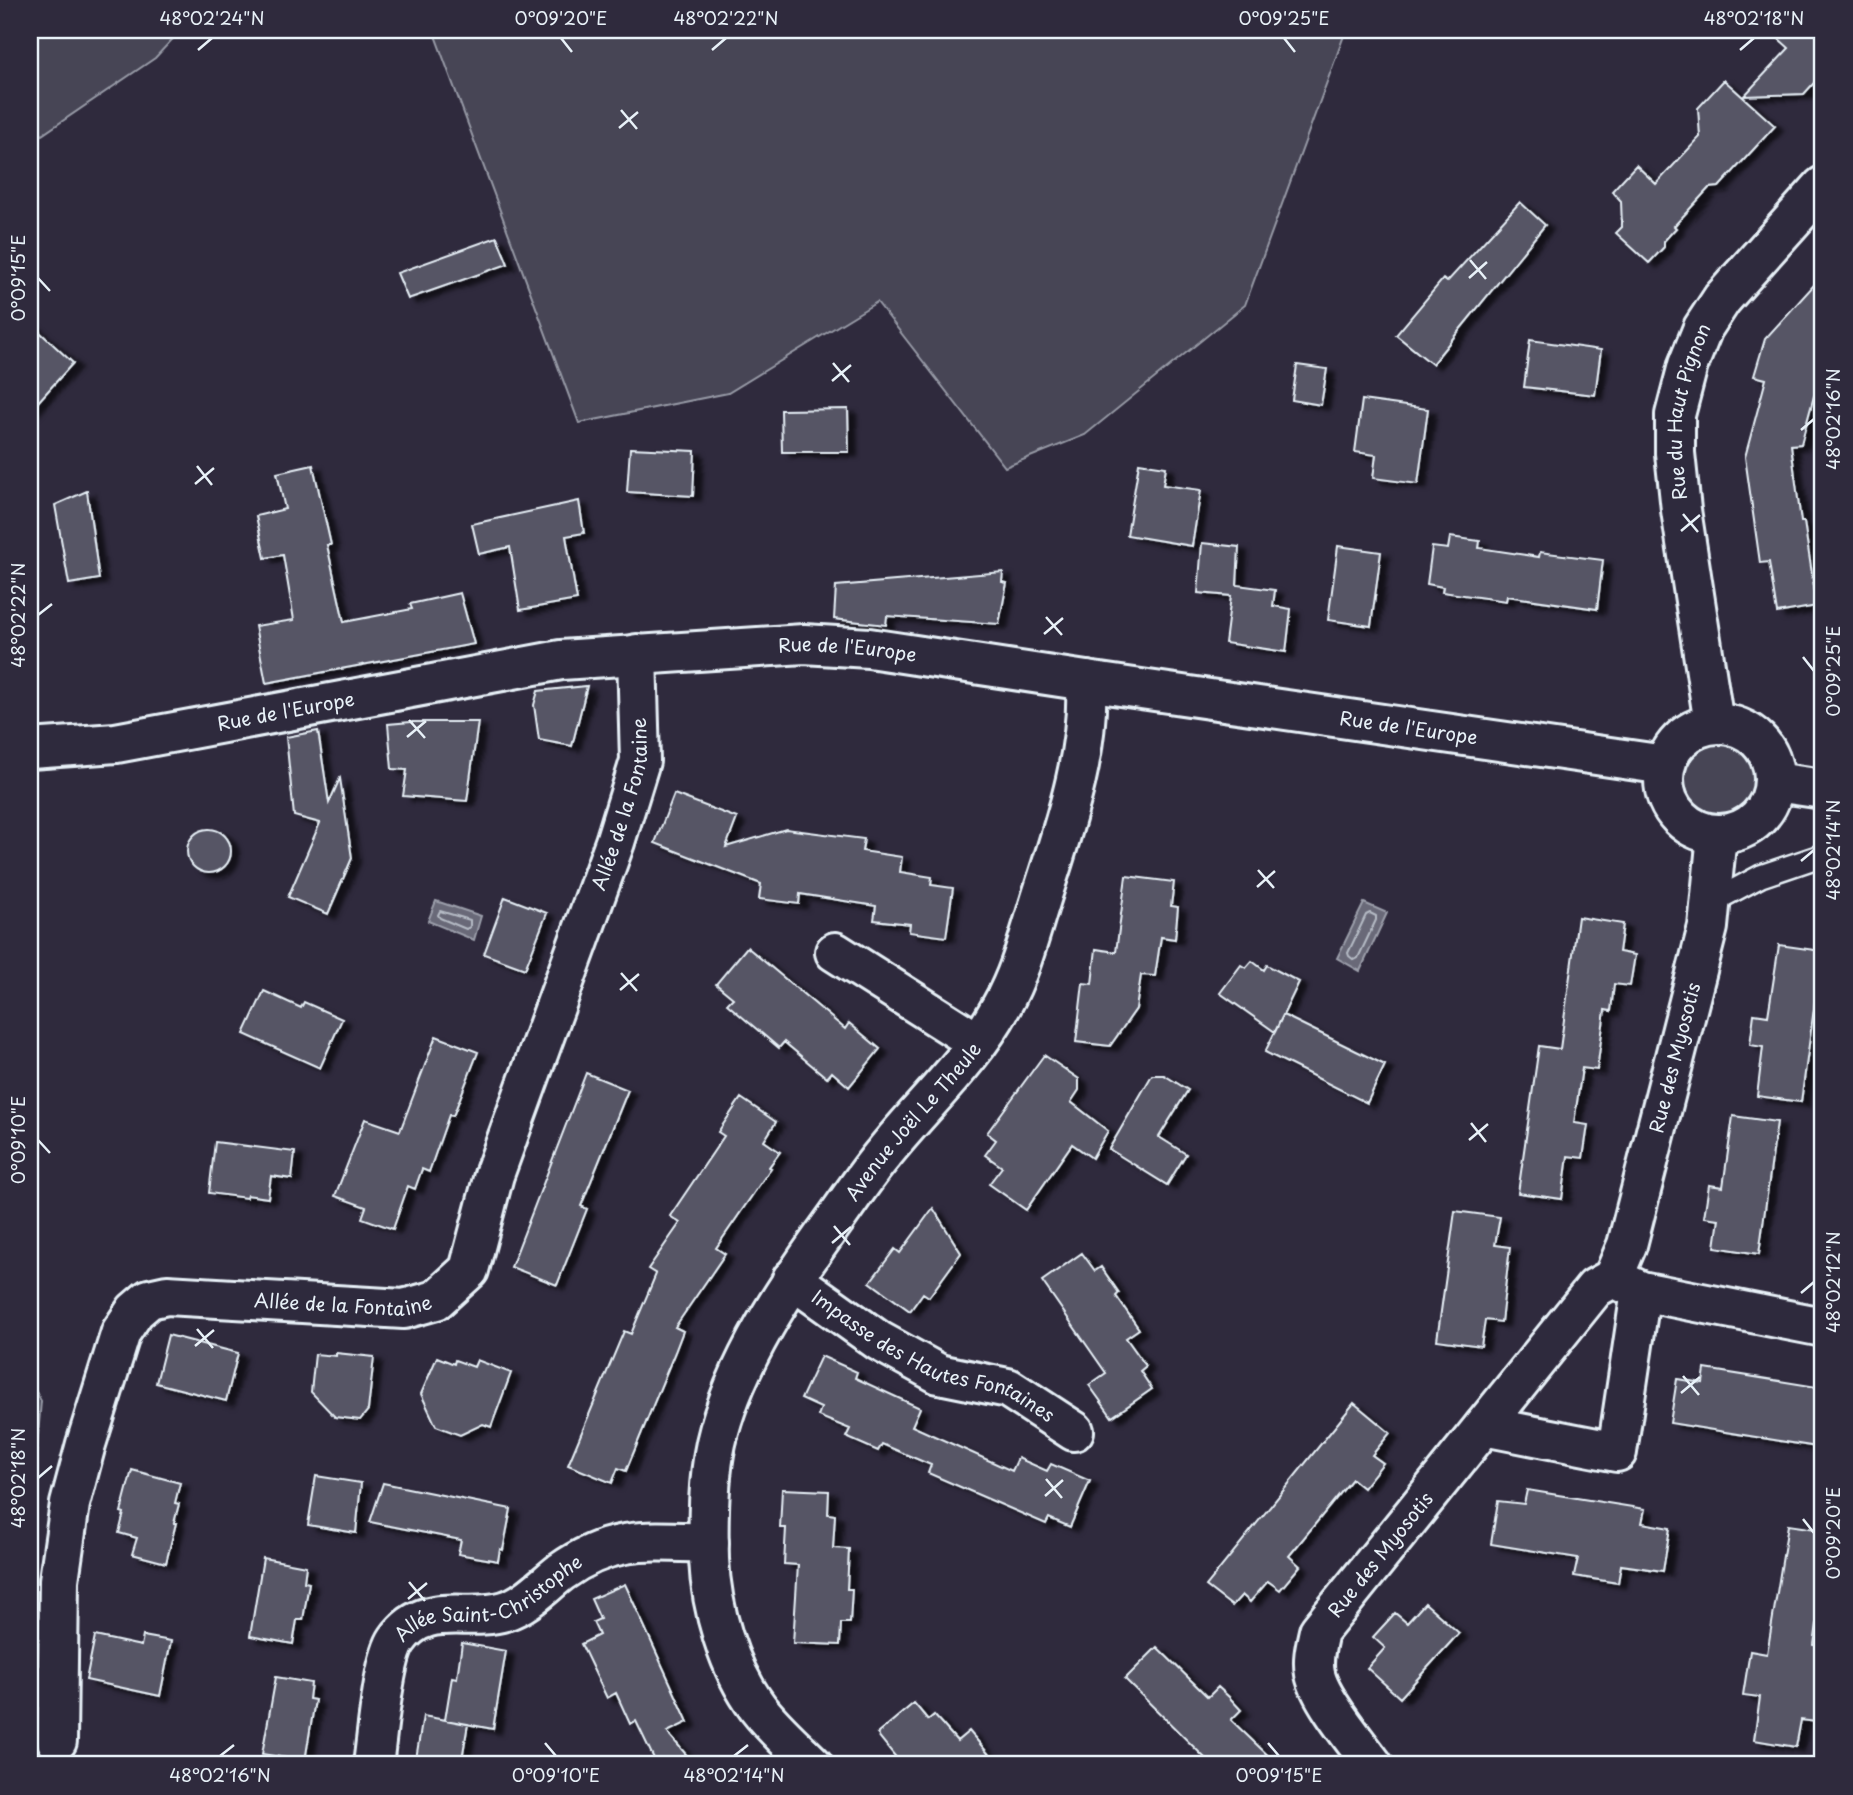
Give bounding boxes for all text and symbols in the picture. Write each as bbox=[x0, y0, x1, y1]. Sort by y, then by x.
text: 48°02'24"N bbox=[159, 4, 265, 31]
text: 0°09'20"E bbox=[515, 4, 607, 31]
text: 48°02'22"N bbox=[673, 4, 779, 31]
text: 0°09'25"E bbox=[1238, 4, 1330, 31]
text: 48°02'18"N bbox=[1704, 4, 1804, 31]
text: 0°09'15"E bbox=[4, 235, 31, 322]
street label: Rue du Haut Pignon bbox=[1660, 319, 1717, 502]
text: 48°02'16"N bbox=[1819, 368, 1846, 470]
text: 48°02'22"N bbox=[4, 562, 31, 668]
text: 0°09'25"E bbox=[1819, 625, 1846, 717]
street label: Rue de l'Europe bbox=[777, 629, 919, 668]
street label: Rue de l'Europe bbox=[215, 684, 357, 737]
street label: Rue de l'Europe bbox=[1338, 703, 1480, 751]
street label: Allée de la Fontaine bbox=[584, 717, 653, 894]
text: 48°02'14"N bbox=[1819, 799, 1846, 901]
street label: Rue des Myosotis bbox=[1641, 979, 1706, 1136]
street label: Avenue Joël Le Theule bbox=[838, 1036, 987, 1206]
text: 0°09'10"E bbox=[4, 1096, 31, 1184]
text: 48°02'12"N bbox=[1819, 1231, 1846, 1333]
street label: Impasse des Hautes Fontaines bbox=[806, 1282, 1061, 1428]
street label: Allée de la Fontaine bbox=[253, 1285, 435, 1322]
text: 48°02'18"N bbox=[4, 1428, 31, 1528]
street label: Rue des Myosotis bbox=[1320, 1485, 1439, 1623]
text: 0°09'20"E bbox=[1819, 1487, 1846, 1579]
street label: Allée Saint-Christophe bbox=[387, 1547, 587, 1647]
text: 48°02'16"N bbox=[169, 1761, 271, 1788]
text: 0°09'10"E bbox=[512, 1761, 600, 1788]
text: 48°02'14"N bbox=[683, 1761, 785, 1788]
text: 0°09'15"E bbox=[1236, 1761, 1323, 1788]

